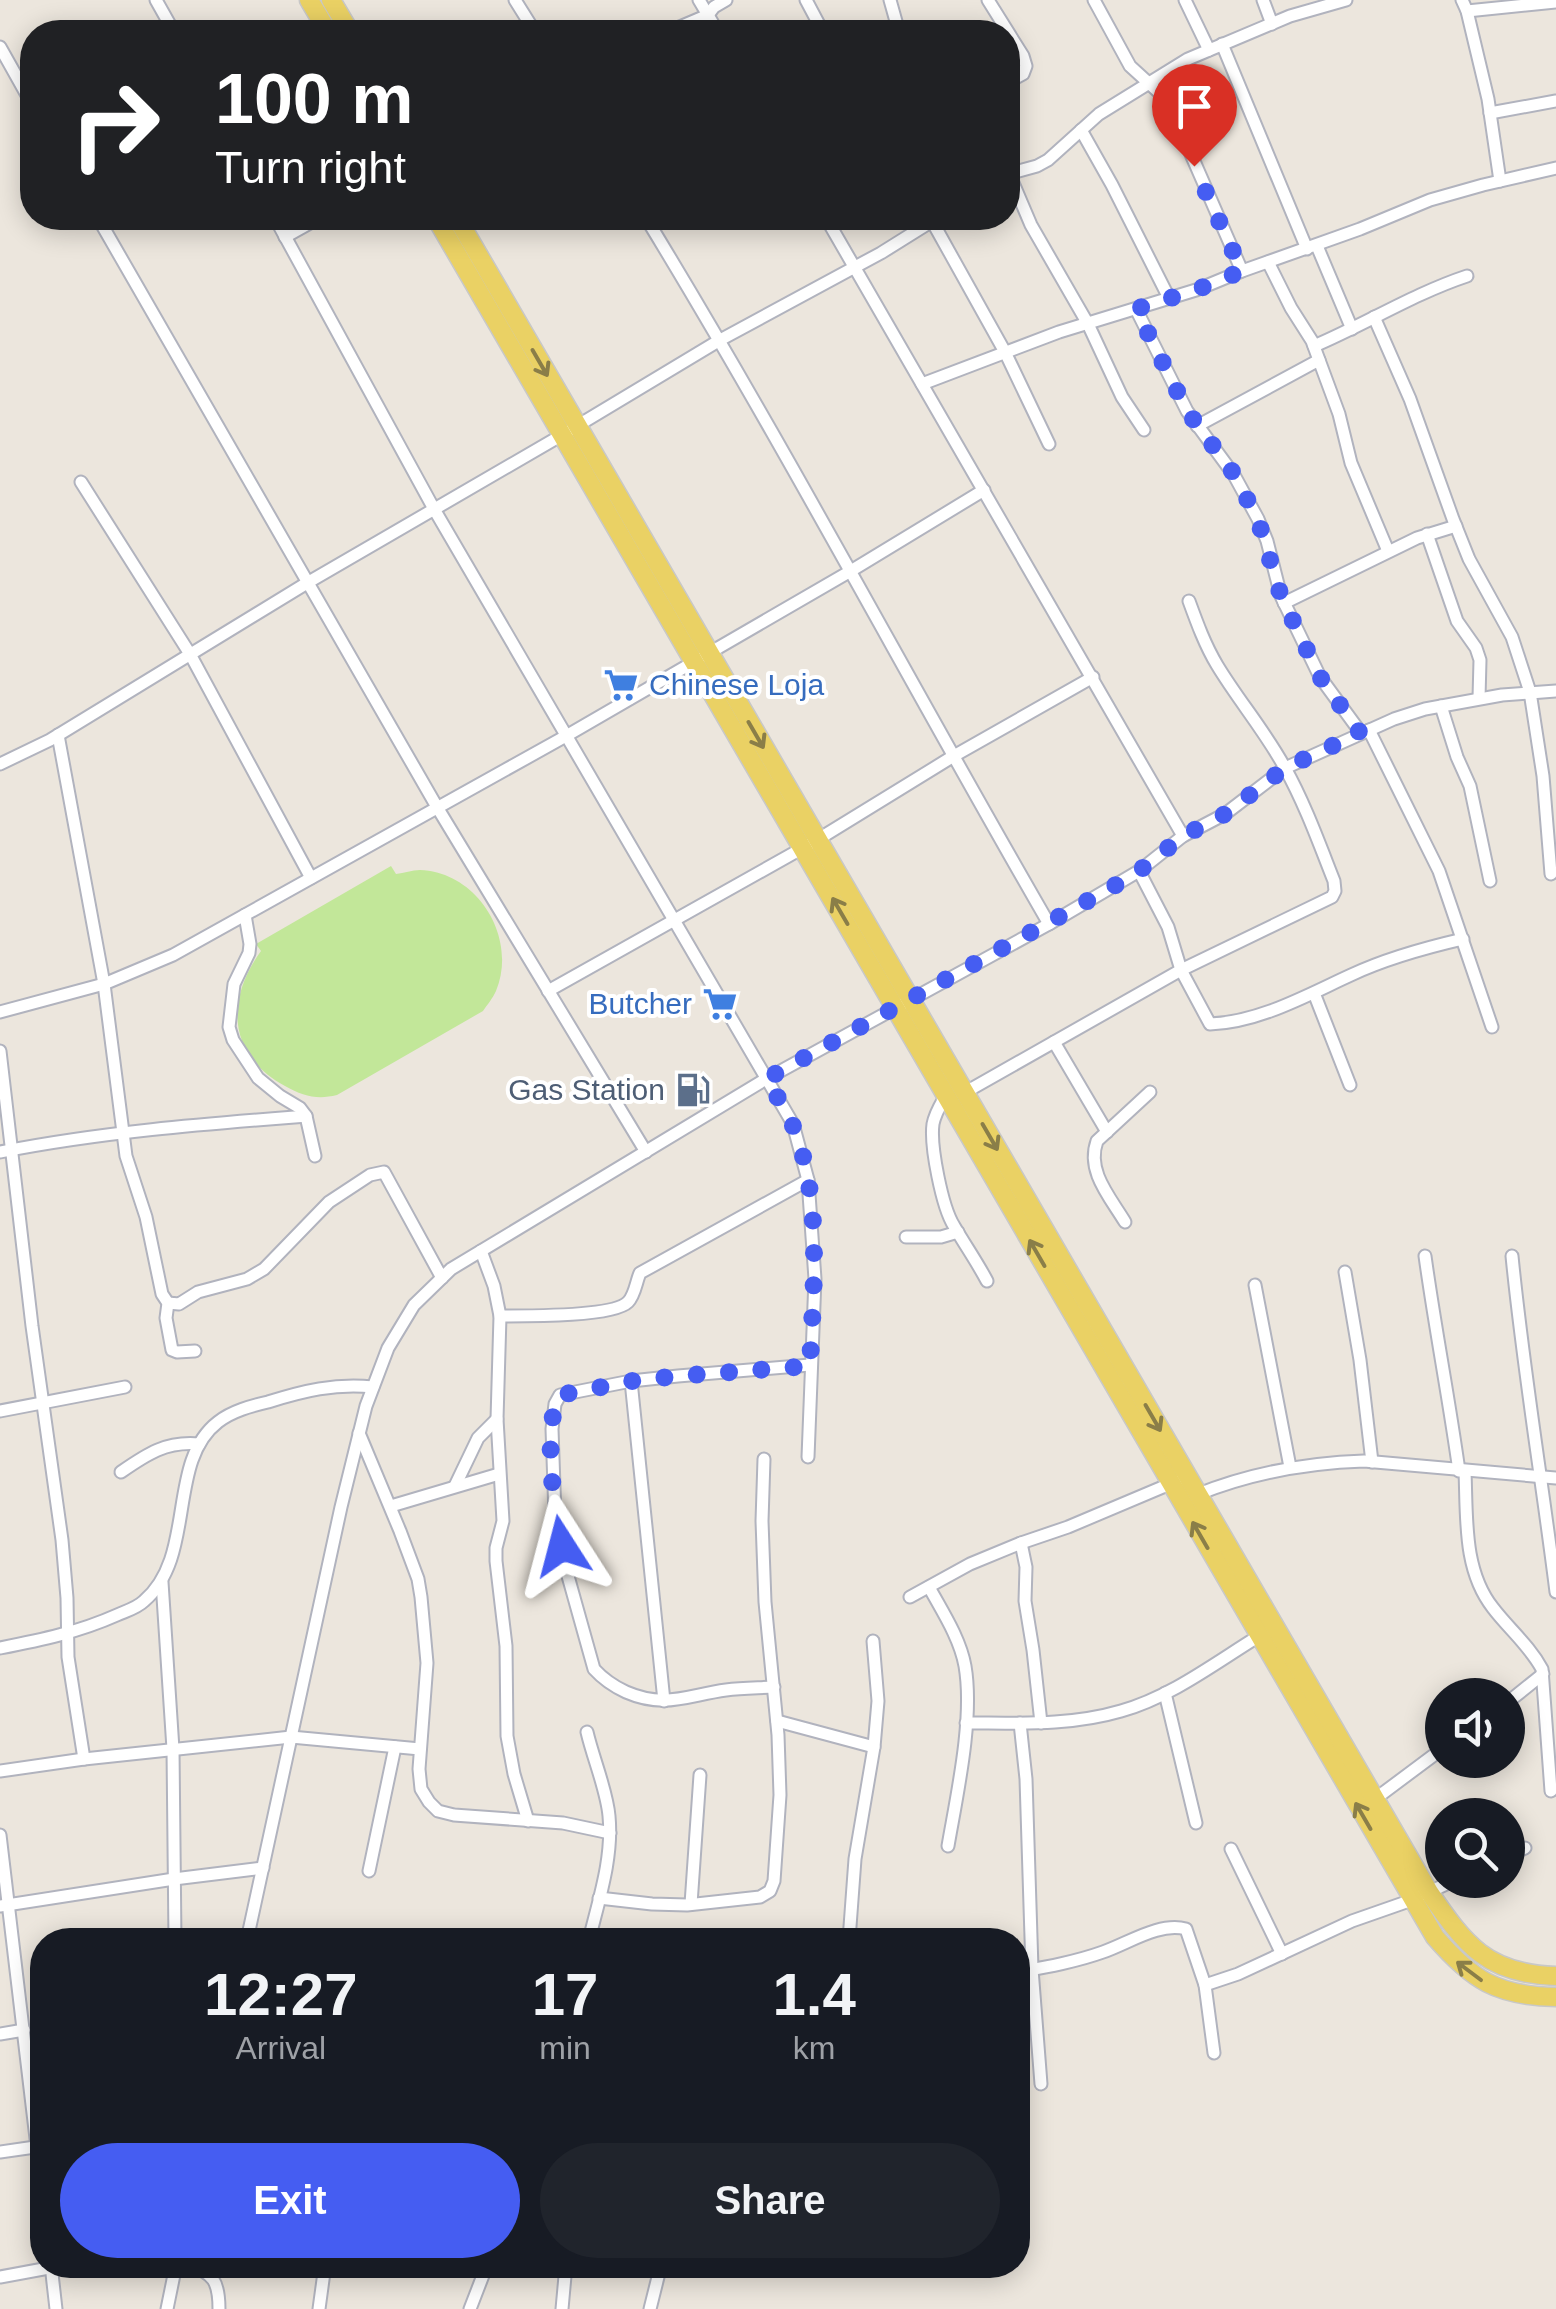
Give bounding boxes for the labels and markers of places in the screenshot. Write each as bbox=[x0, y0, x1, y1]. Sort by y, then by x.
pin bbox=[1152, 64, 1237, 167]
supermarket icon: Chinese Loja bbox=[602, 666, 640, 704]
place label: Chinese Loja bbox=[649, 668, 824, 701]
supermarket icon: Butcher bbox=[701, 985, 739, 1023]
place label: Butcher bbox=[589, 987, 692, 1020]
fuel station icon: Gas Station bbox=[674, 1071, 712, 1109]
place label: Gas Station bbox=[508, 1073, 665, 1106]

